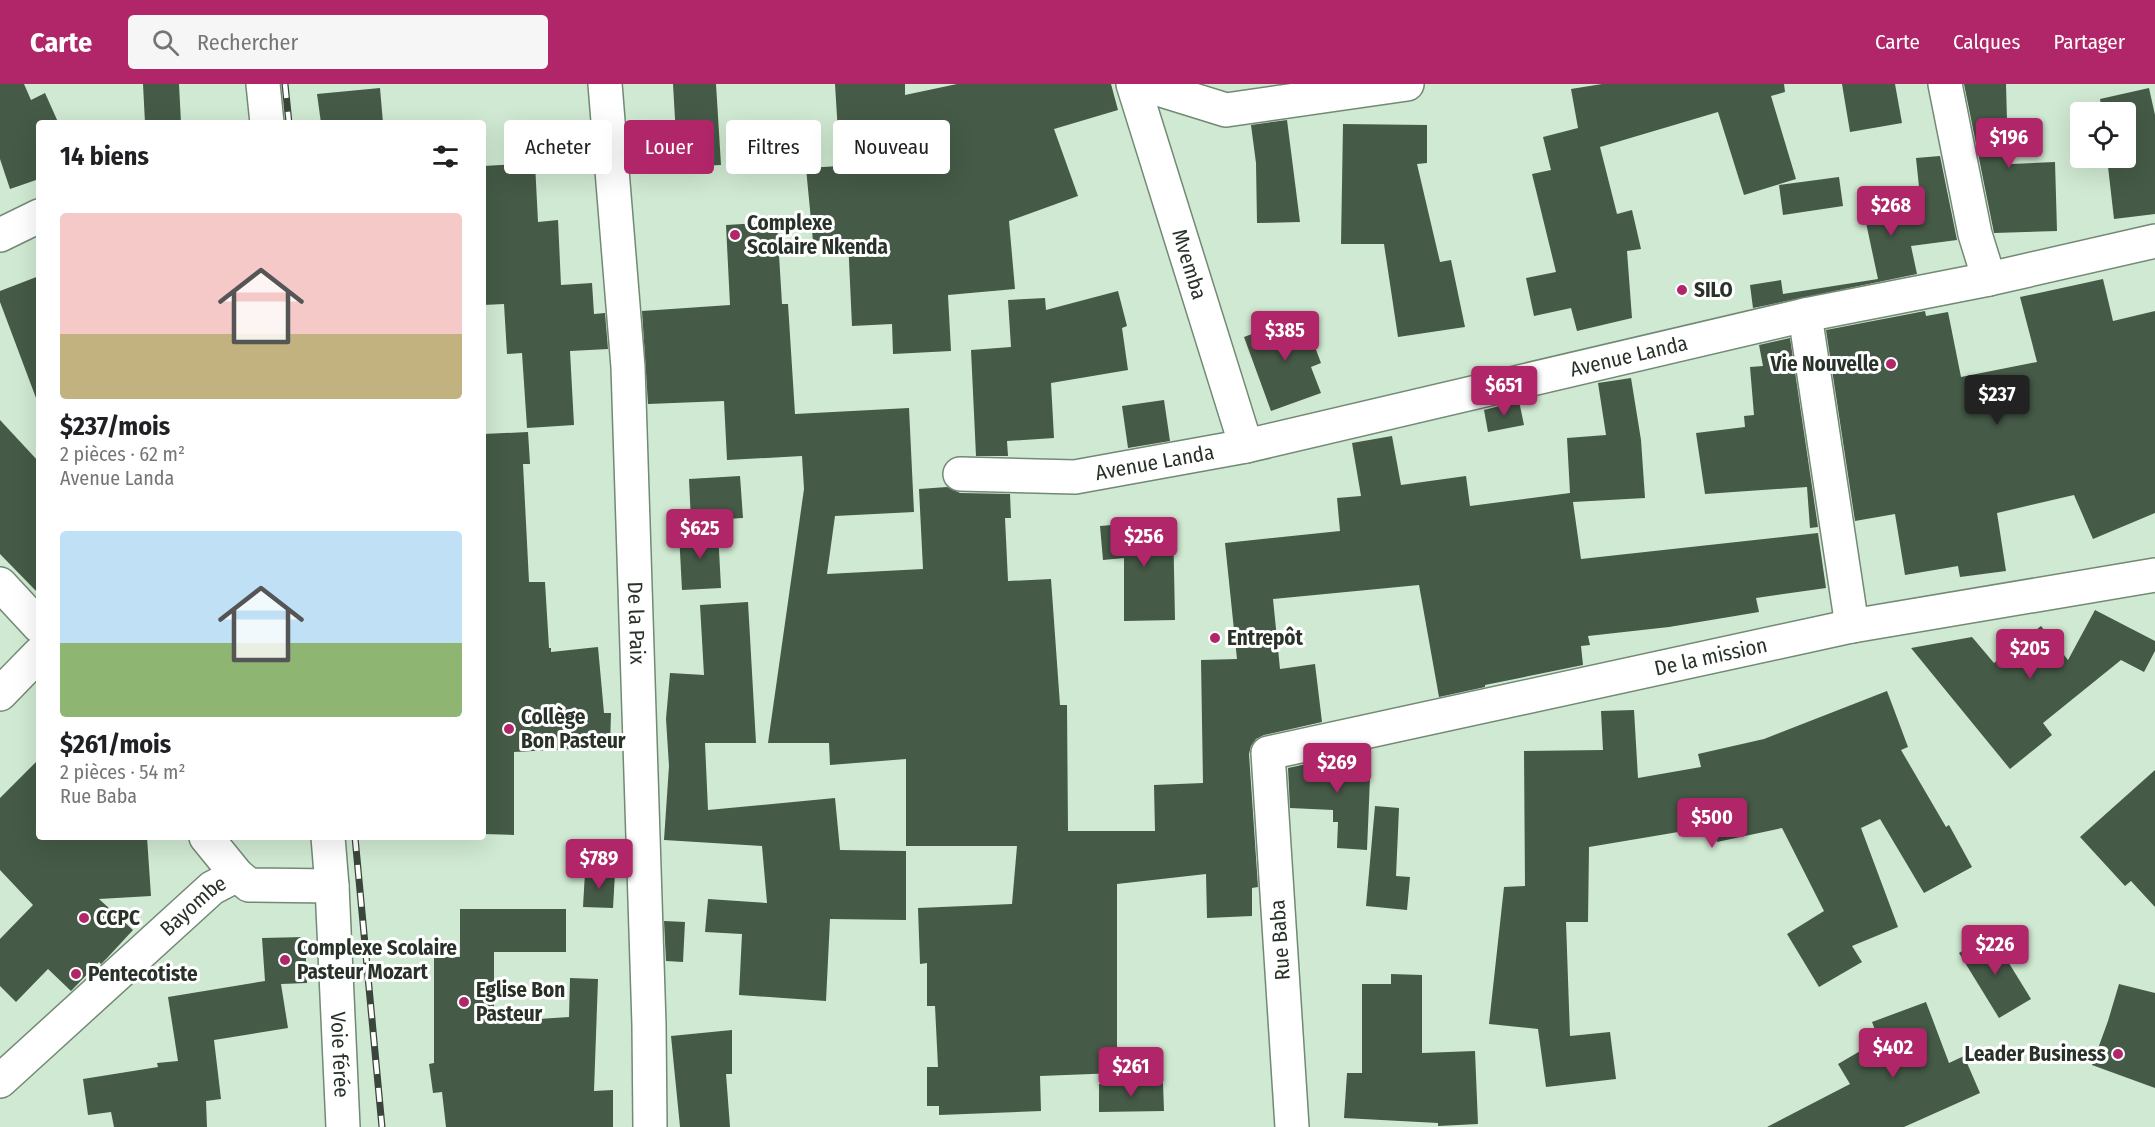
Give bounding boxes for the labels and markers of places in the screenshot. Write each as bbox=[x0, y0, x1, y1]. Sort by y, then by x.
pin: $196 bbox=[1973, 118, 2045, 169]
pin: $268 bbox=[1855, 186, 1927, 237]
place label: Complexe Scolaire Nkenda bbox=[747, 210, 888, 260]
marker: Complexe Scolaire Nkenda bbox=[728, 228, 742, 242]
place label: SILO bbox=[1694, 277, 1733, 303]
marker: SILO bbox=[1675, 283, 1689, 297]
pin: $385 bbox=[1249, 311, 1321, 362]
place label: Vie Nouvelle bbox=[1769, 351, 1879, 377]
marker: Vie Nouvelle bbox=[1884, 357, 1898, 371]
pin: $651 bbox=[1468, 366, 1540, 417]
pin: $237 bbox=[1961, 375, 2033, 426]
pin: $625 bbox=[664, 509, 736, 560]
pin: $256 bbox=[1108, 517, 1180, 568]
place label: Entrepôt bbox=[1227, 625, 1304, 651]
pin: $205 bbox=[1994, 629, 2066, 680]
marker: Entrepôt bbox=[1208, 631, 1222, 645]
place label: Collège Bon Pasteur bbox=[521, 704, 626, 754]
marker: Collège Bon Pasteur bbox=[502, 722, 516, 736]
pin: $269 bbox=[1301, 743, 1373, 794]
pin: $500 bbox=[1676, 798, 1748, 849]
pin: $789 bbox=[563, 839, 635, 890]
place label: CCPC bbox=[96, 905, 140, 931]
marker: CCPC bbox=[77, 911, 91, 925]
pin: $226 bbox=[1959, 925, 2031, 976]
place label: Complexe Scolaire Pasteur Mozart bbox=[297, 935, 457, 985]
marker: Complexe Scolaire Pasteur Mozart bbox=[278, 953, 292, 967]
place label: Pentecotiste bbox=[88, 961, 198, 987]
marker: Pentecotiste bbox=[69, 967, 83, 981]
place label: Eglise Bon Pasteur bbox=[476, 977, 565, 1027]
marker: Eglise Bon Pasteur bbox=[457, 995, 471, 1009]
pin: $402 bbox=[1857, 1028, 1929, 1079]
place label: Leader Business bbox=[1964, 1041, 2106, 1067]
pin: $261 bbox=[1095, 1047, 1167, 1098]
marker: Leader Business bbox=[2111, 1047, 2125, 1061]

